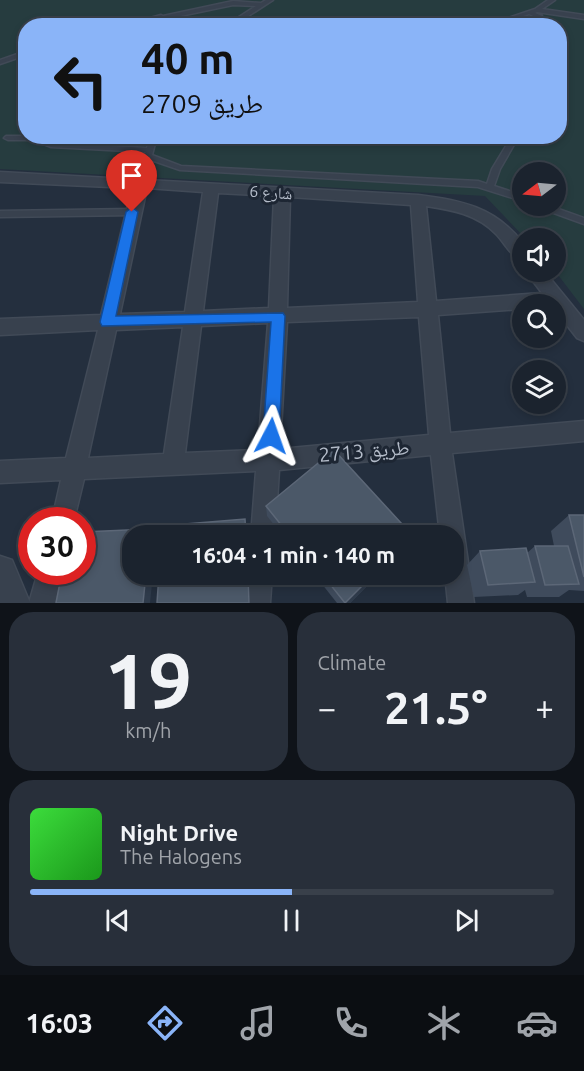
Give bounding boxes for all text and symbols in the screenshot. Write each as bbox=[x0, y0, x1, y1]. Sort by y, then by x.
text: 40 m bbox=[141, 35, 235, 82]
icon: left bbox=[42, 42, 120, 120]
text: طريق 2709 bbox=[141, 88, 263, 118]
pin bbox=[106, 150, 157, 212]
icon: arrive bbox=[115, 159, 148, 192]
north arrow bbox=[512, 162, 566, 216]
map controls bbox=[512, 162, 566, 414]
street label: شارع 6 bbox=[249, 182, 293, 204]
button: sound bbox=[512, 228, 566, 282]
button: search bbox=[512, 294, 566, 348]
button: layers bbox=[512, 360, 566, 414]
position arrow bbox=[239, 404, 303, 468]
street label: طريق 2713 bbox=[318, 435, 410, 467]
speed limit sign: 30 bbox=[18, 507, 96, 585]
text: 16:04 · 1 min · 140 m bbox=[191, 542, 395, 567]
text: 19 bbox=[104, 636, 192, 724]
text: Climate bbox=[318, 651, 386, 674]
text: 21.5° bbox=[384, 682, 487, 733]
text: − bbox=[318, 689, 336, 726]
text: + bbox=[535, 689, 554, 726]
text: km/h bbox=[125, 719, 171, 742]
text: Night Drive bbox=[120, 820, 238, 845]
text: The Halogens bbox=[120, 845, 242, 868]
icon: previous bbox=[101, 904, 134, 937]
icon: pause bbox=[275, 904, 308, 937]
icon: next bbox=[450, 904, 483, 937]
icon: directions bbox=[144, 1002, 186, 1044]
icon: music bbox=[237, 1002, 279, 1044]
icon: phone bbox=[330, 1002, 372, 1044]
icon: climate bbox=[423, 1002, 465, 1044]
icon: car bbox=[516, 1002, 558, 1044]
text: 16:03 bbox=[26, 1008, 93, 1038]

